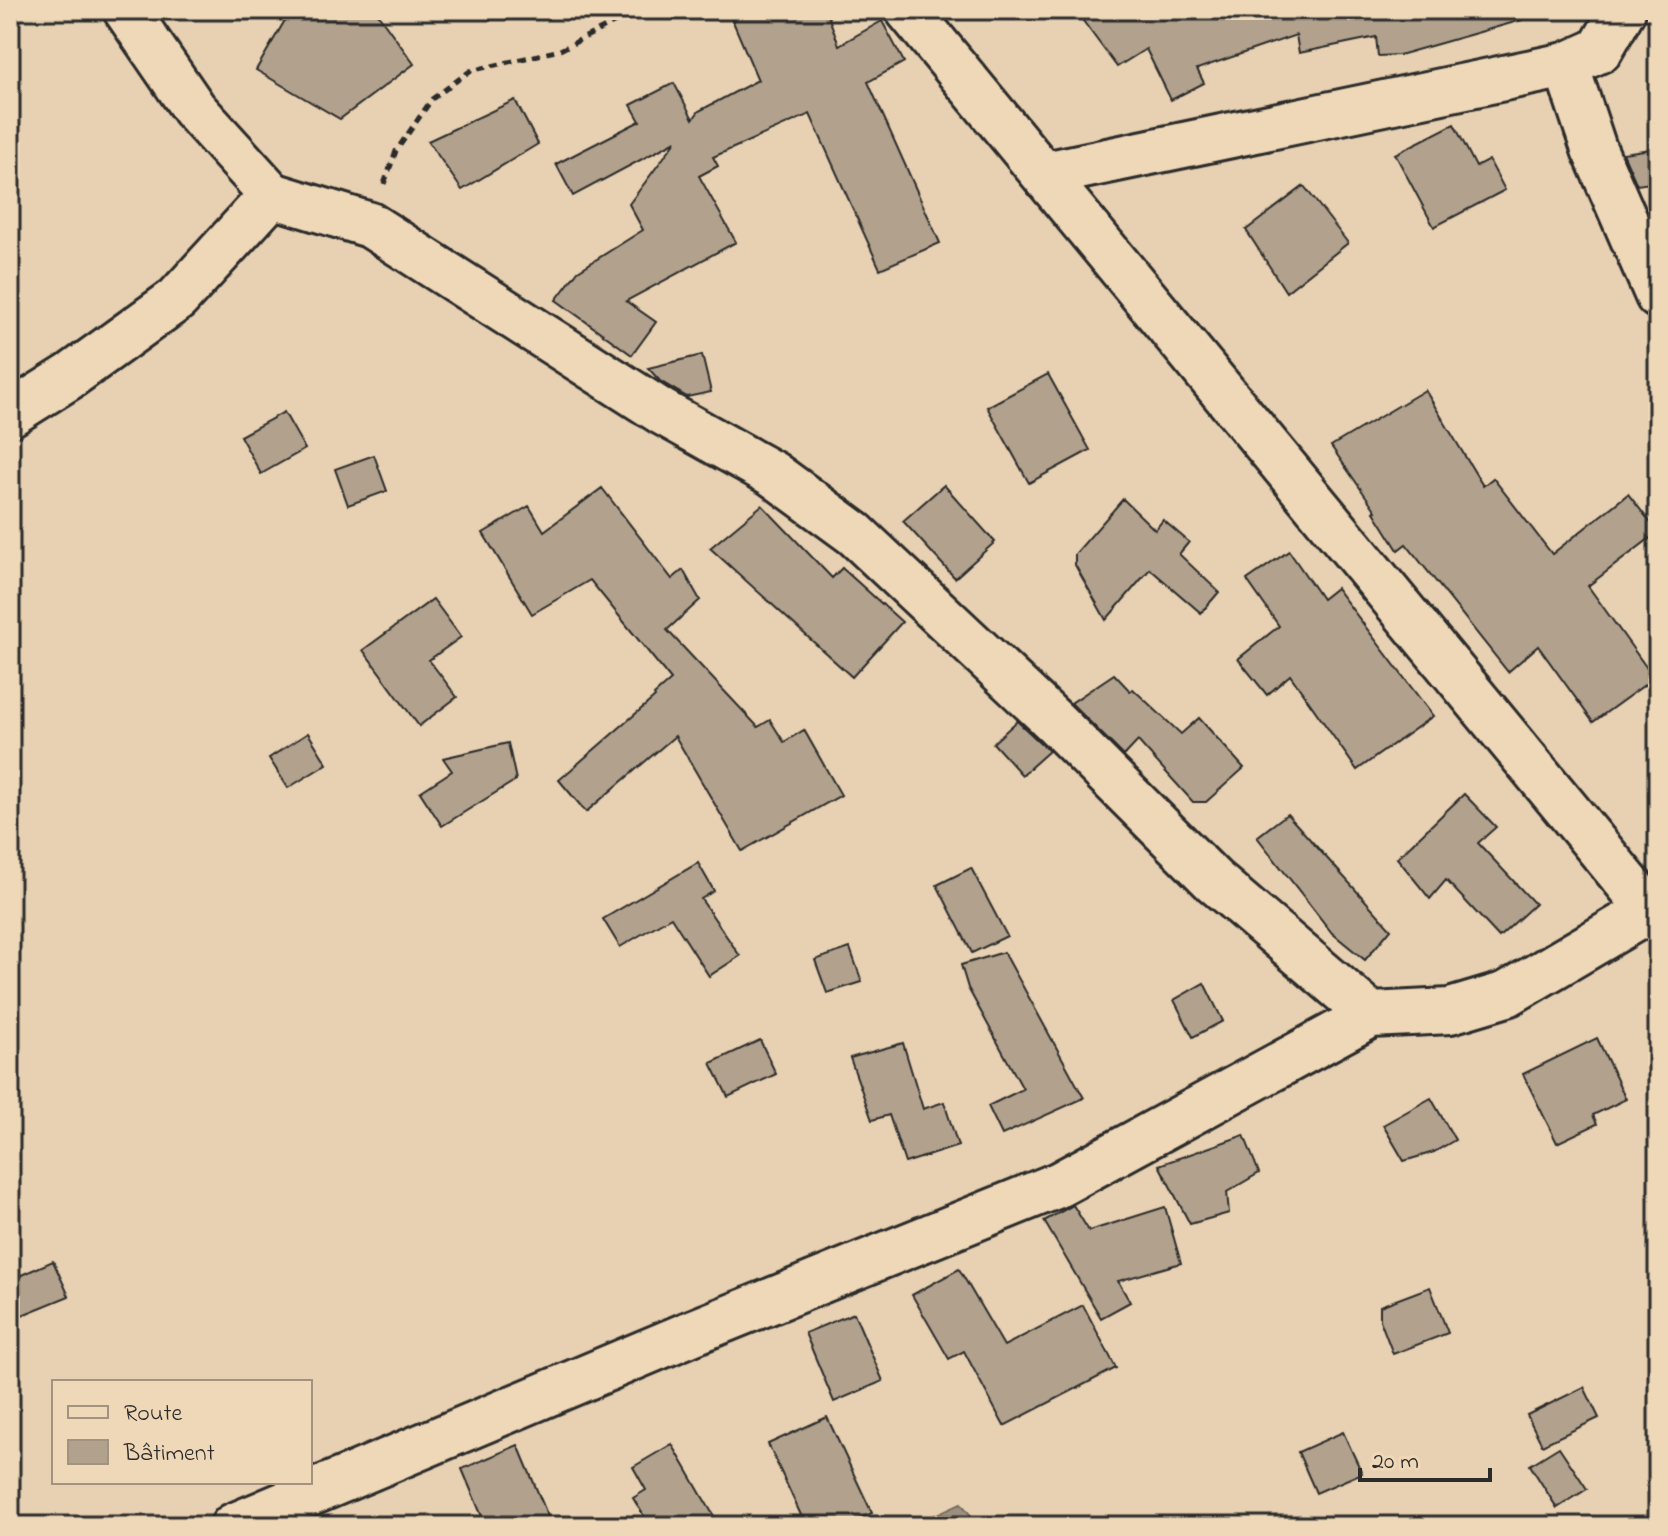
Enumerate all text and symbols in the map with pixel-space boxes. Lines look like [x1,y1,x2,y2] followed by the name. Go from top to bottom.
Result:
[52,1380,312,1484] legend
[124,1397,182,1432] text: Route
[1360,1432,1490,1482] scale bar
[123,1437,215,1472] text: Bâtiment
[1372,1445,1419,1480] text: 20 m

